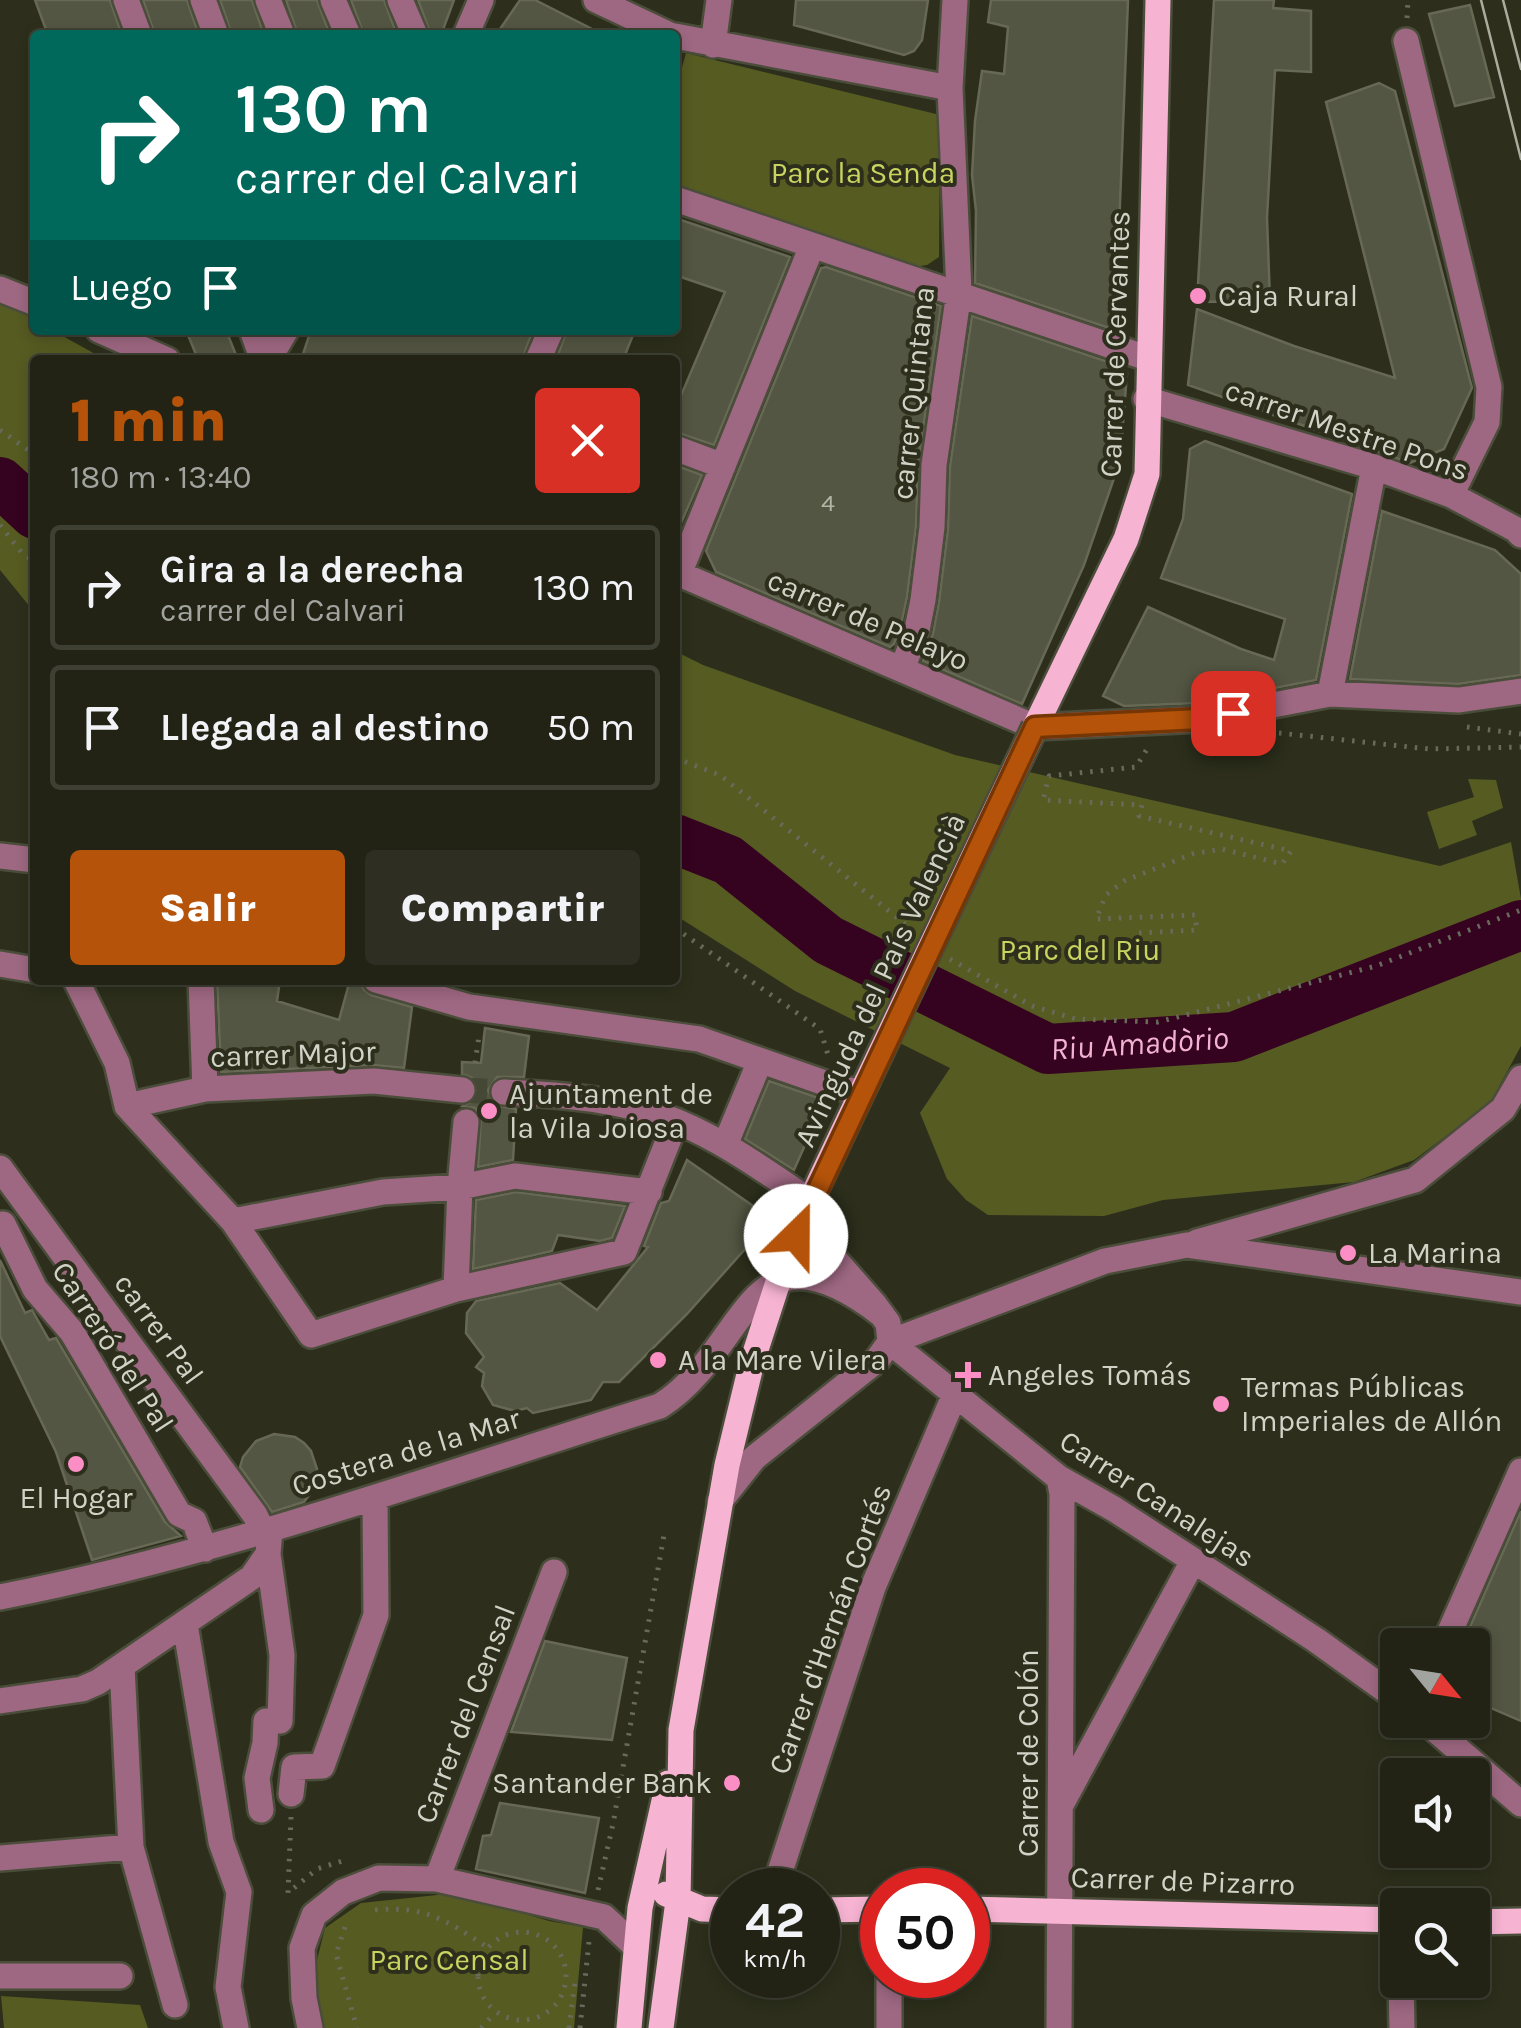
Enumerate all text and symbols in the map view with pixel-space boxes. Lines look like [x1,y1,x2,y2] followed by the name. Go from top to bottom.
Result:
[235,68,432,150] text: 130 m
[70,70,200,200] icon: right
[235,152,581,204] text: carrer del Calvari
[771,155,955,191] park label: Parc la Senda
[1092,210,1138,478] street label: Carrer de Cervantes
[193,260,248,315] icon: arrive
[70,265,173,310] text: Luego
[1218,278,1358,314] place label: Caja Rural
[884,285,942,501] street label: carrer Quintana
[1187,285,1209,307] marker: Caja Rural
[1221,371,1473,489] street label: carrer Mestre Pons
[70,386,227,456] text: 1 min
[535,388,640,493] button: close
[70,459,251,496] text: 180 m · 13:40
[821,488,835,517] house number: 4
[160,547,465,592] text: Gira a la derecha
[75,560,130,615] icon: right
[762,561,974,679] street label: carrer de Pelayo
[533,565,635,610] text: 130 m
[160,592,406,629] text: carrer del Calvari
[1191,671,1276,756] pin
[1206,686,1261,741] icon: arrive
[75,700,130,755] icon: arrive
[160,705,490,750] text: Llegada al destino
[546,705,635,750] text: 50 m
[787,807,973,1153] street label: Avinguda del País Valencià
[70,850,345,965] button: Salir
[365,850,640,965] button: Compartir
[1000,932,1160,968] park label: Parc del Riu
[1049,1019,1230,1067] water label: Riu Amadòrio
[210,1033,377,1075] street label: carrer Major
[509,1076,713,1146] place label: Ajuntament de la Vila Joiosa
[478,1100,500,1122] marker: Ajuntament de la Vila Joiosa
[744,1184,848,1288] position arrow
[1368,1235,1502,1271] place label: La Marina
[1337,1242,1359,1264] marker: La Marina
[44,1255,182,1439] street label: Carreró del Pal
[107,1266,211,1392] street label: carrer Pal
[678,1342,887,1378] place label: A la Mare Vilera
[647,1349,669,1371] marker: A la Mare Vilera
[988,1357,1192,1393] place label: Angeles Tomás
[957,1364,979,1386] marker: Angeles Tomás
[1241,1369,1502,1439] place label: Termas Públicas Imperiales de Allón
[1210,1393,1232,1415] marker: Termas Públicas Imperiales de Allón
[287,1400,525,1504] street label: Costera de la Mar
[1053,1423,1261,1575] street label: Carrer Canalejas
[65,1453,87,1475] marker: El Hogar
[761,1479,899,1779] street label: Carrer d'Hernán Cortés
[19,1480,133,1516] place label: El Hogar
[407,1600,523,1828] street label: Carrer del Censal
[1380,1628,1490,1738] north arrow
[1380,1628,1490,1998] map controls
[1010,1649,1046,1857] street label: Carrer de Colón
[1380,1758,1490,1868] button: sound
[492,1765,712,1801] place label: Santander Bank
[721,1772,743,1794] marker: Santander Bank
[1070,1859,1296,1903] street label: Carrer de Pizarro
[860,1868,990,1998] speed limit sign: 50
[1380,1888,1490,1998] button: search
[745,1891,805,1950] text: 42
[369,1942,529,1978] park label: Parc Censal
[743,1944,807,1973] text: km/h

